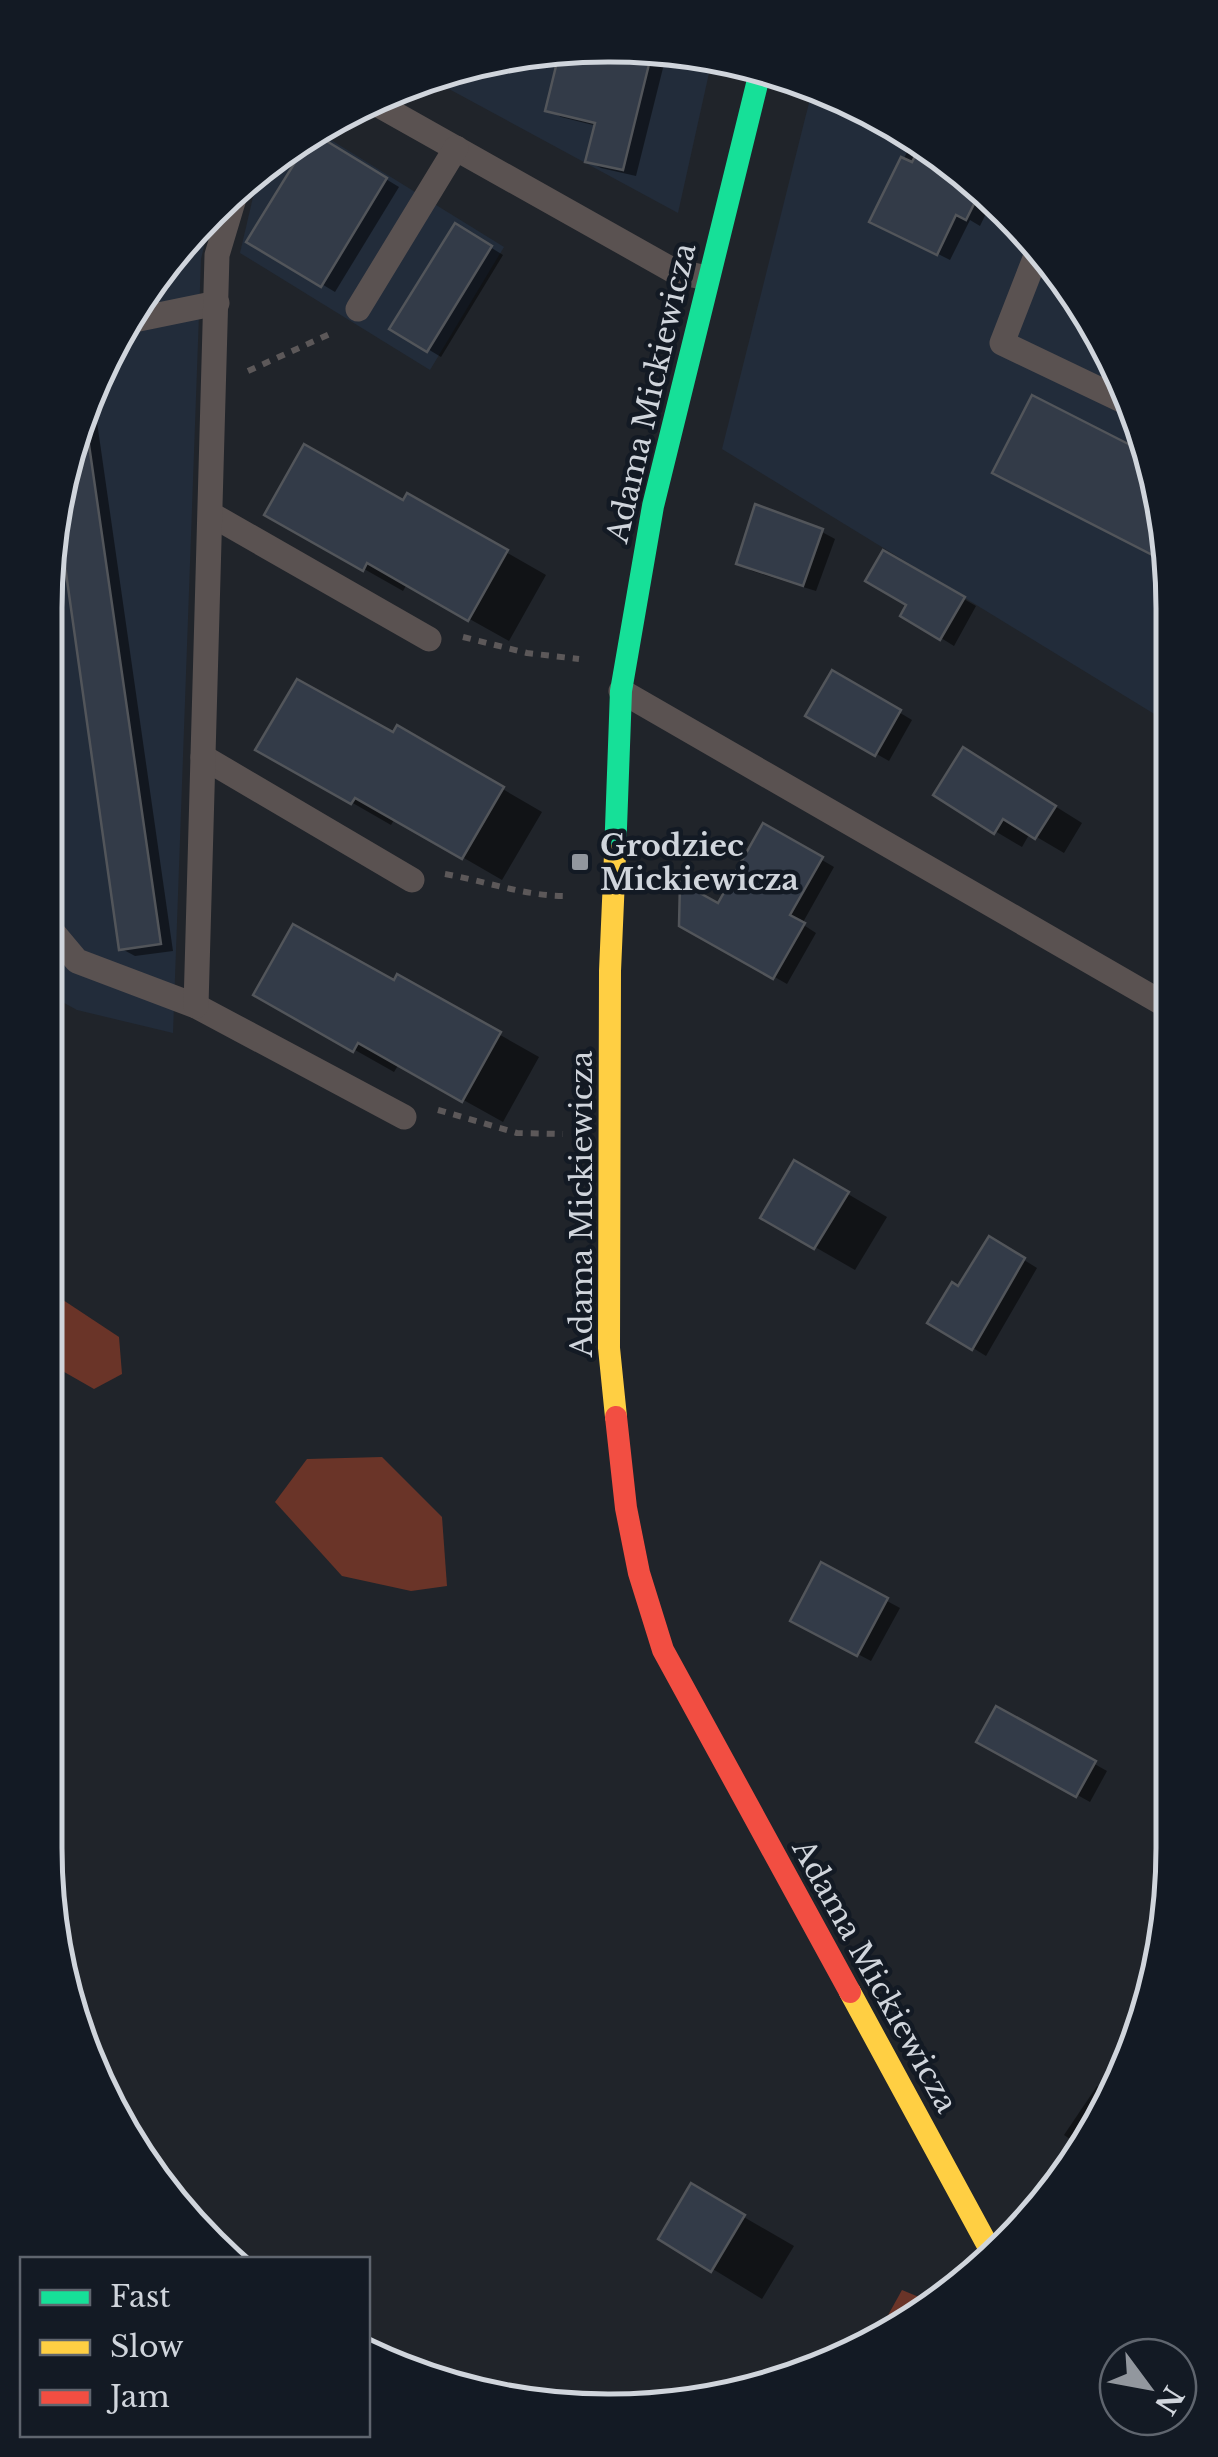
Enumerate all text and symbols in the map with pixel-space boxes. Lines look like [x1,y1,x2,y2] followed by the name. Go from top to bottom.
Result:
[598,239,704,547] street label: Adama Mickiewicza
[600,827,799,898] place label: Grodziec Mickiewicza
[569,851,591,873] marker: Grodziec Mickiewicza
[563,1050,600,1358] street label: Adama Mickiewicza
[784,1832,966,2119] street label: Adama Mickiewicza
[20,2257,370,2437] legend
[110,2278,171,2315] text: Fast
[110,2328,184,2365] text: Slow
[1098,2337,1198,2437] north arrow
[106,2378,170,2415] text: Jam
[1147,2380,1191,2420] text: N

